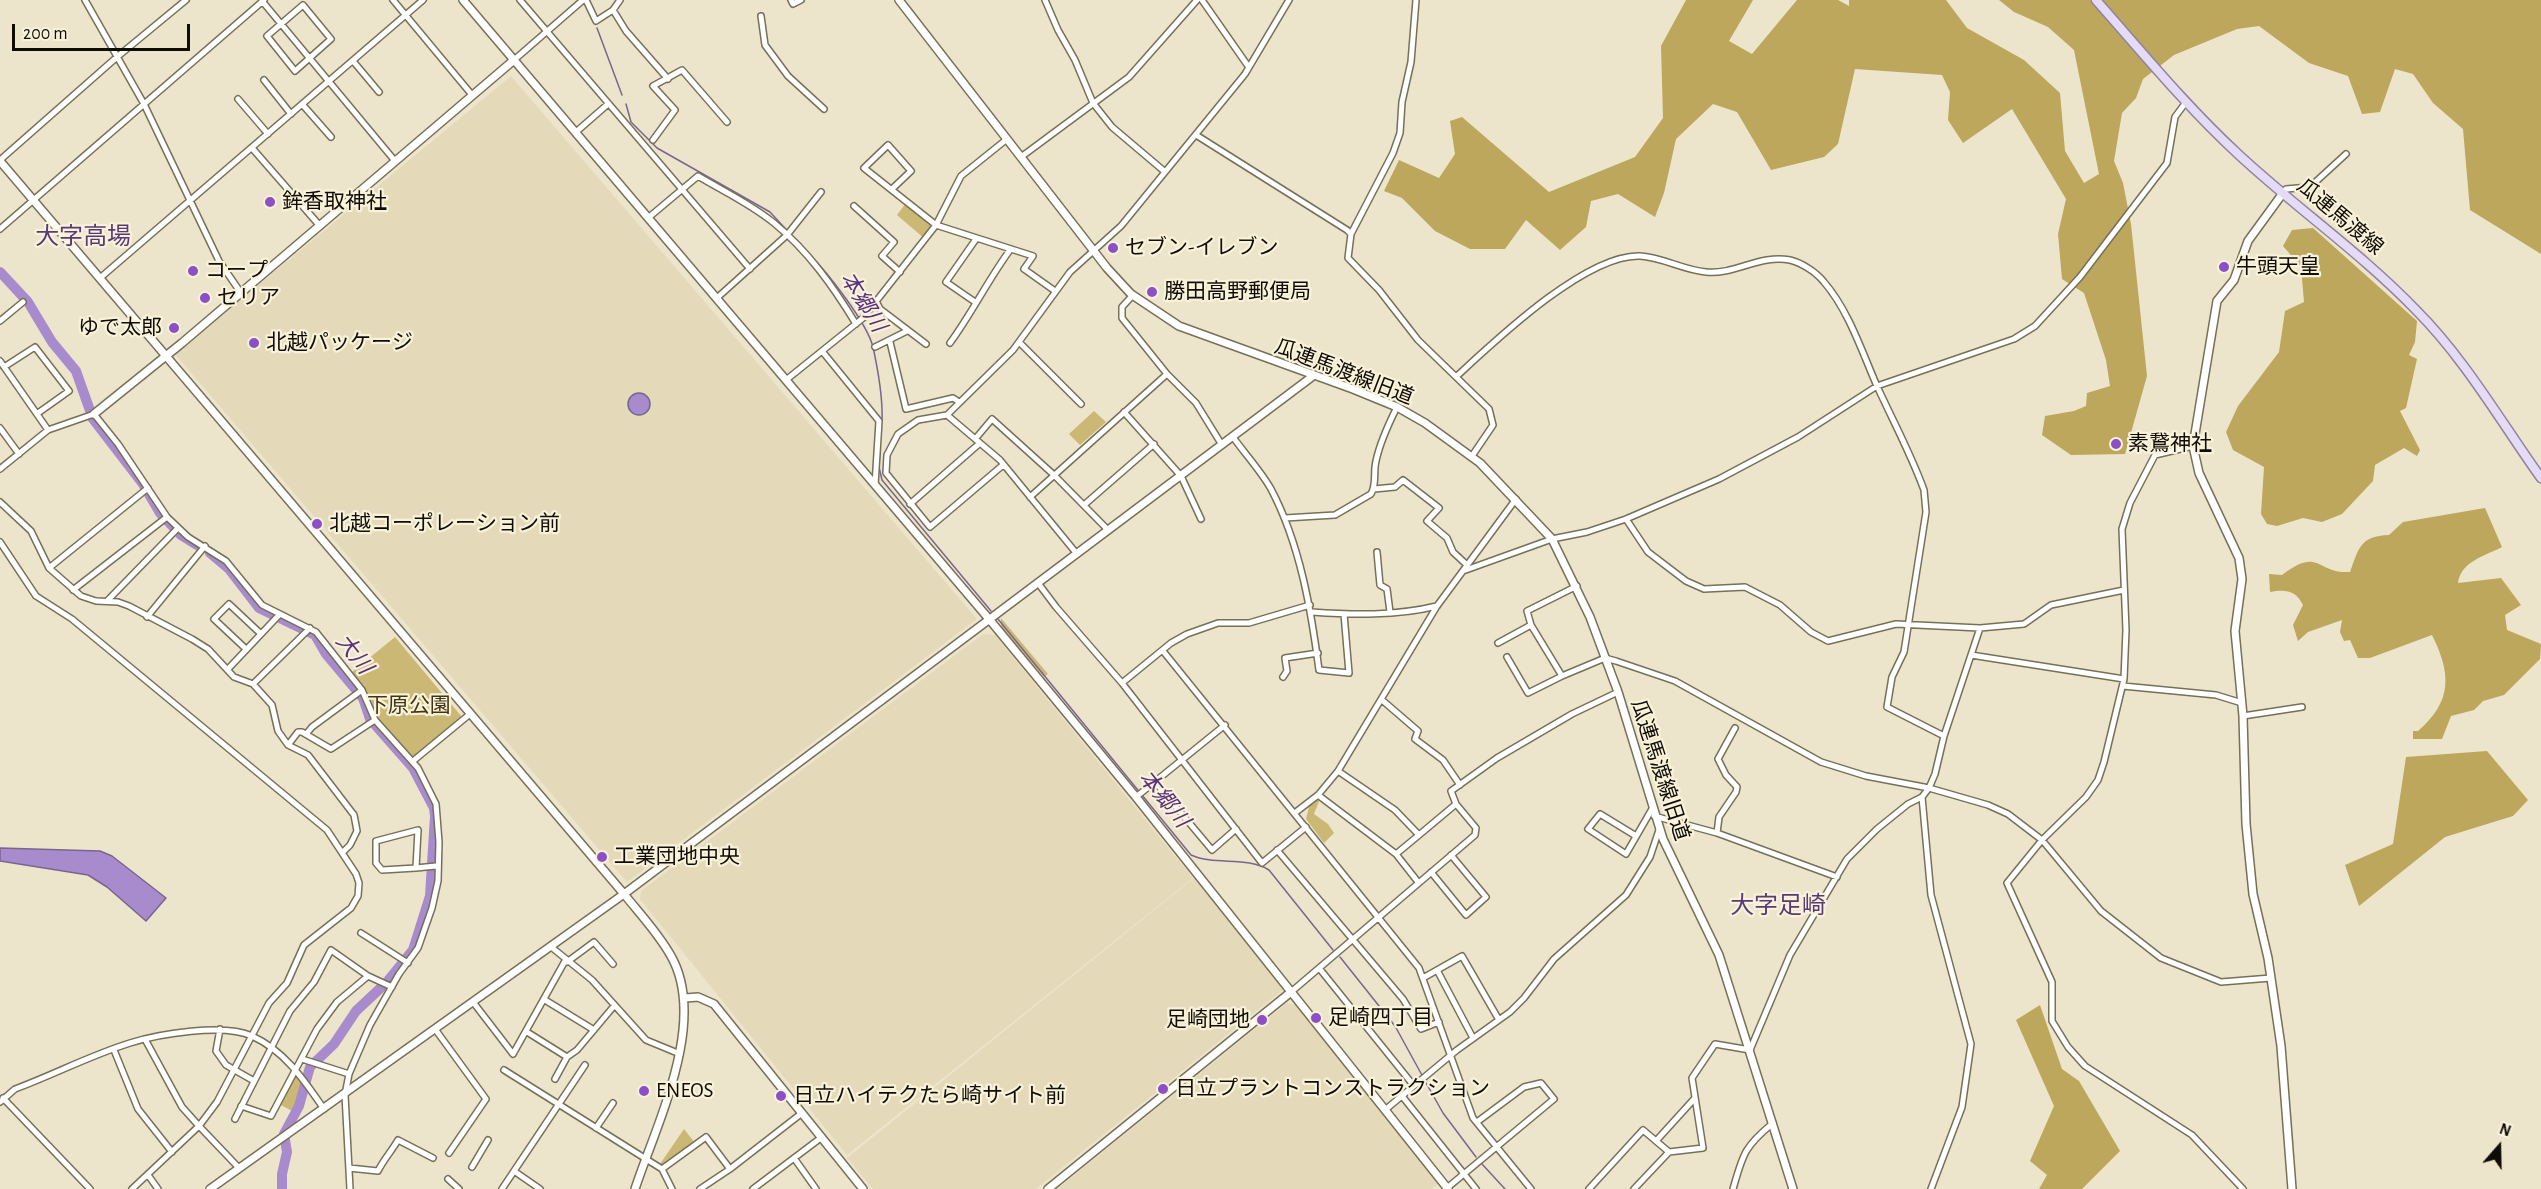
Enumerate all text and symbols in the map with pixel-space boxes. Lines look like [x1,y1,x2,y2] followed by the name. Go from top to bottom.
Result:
[15,12,194,50] scale bar
[23,25,68,43] text: 200 m
[2292,174,2388,260] street label: 瓜連馬渡線
[282,189,387,215] place label: 鉾香取神社
[263,195,277,209] marker: 鉾香取神社
[35,223,131,251] district label: 大字高場
[1125,235,1278,261] place label: セブン-イレブン
[1106,241,1120,255] marker: セブン-イレブン
[2236,254,2320,280] place label: 牛頭天皇
[205,258,268,284] place label: コープ
[2217,260,2231,274] marker: 牛頭天皇
[186,264,200,278] marker: コープ
[834,267,892,337] water label: 本郷川
[1164,279,1311,305] place label: 勝田高野郵便局
[217,285,280,311] place label: セリア
[1145,285,1159,299] marker: 勝田高野郵便局
[198,291,212,305] marker: セリア
[78,315,162,341] place label: ゆで太郎
[167,321,181,335] marker: ゆで太郎
[266,330,413,356] place label: 北越パッケージ
[1271,334,1417,410] street label: 瓜連馬渡線旧道
[247,336,261,350] marker: 北越パッケージ
[2128,431,2212,457] place label: 素鵞神社
[2109,437,2123,451] marker: 素鵞神社
[329,511,560,537] place label: 北越コーポレーション前
[310,517,324,531] marker: 北越コーポレーション前
[330,629,378,679] water label: 大川
[367,693,451,719] park label: 下原公園
[1625,696,1695,844] street label: 瓜連馬渡線旧道
[1133,765,1195,833] water label: 本郷川
[614,844,740,870] place label: 工業団地中央
[595,850,609,864] marker: 工業団地中央
[1730,892,1826,920] district label: 大字足崎
[1328,1005,1433,1031] place label: 足崎四丁目
[1166,1007,1250,1033] place label: 足崎団地
[1309,1011,1323,1025] marker: 足崎四丁目
[1255,1013,1269,1027] marker: 足崎団地
[1175,1076,1490,1102] place label: 日立プラントコンストラクション
[656,1078,713,1104] place label: ENEOS
[1156,1082,1170,1096] marker: 日立プラントコンストラクション
[793,1083,1066,1109] place label: 日立ハイテクたら崎サイト前
[637,1084,651,1098] marker: ENEOS
[774,1089,788,1103] marker: 日立ハイテクたら崎サイト前
[2469,1117,2529,1177] north arrow
[2497,1121,2513,1140] text: N

